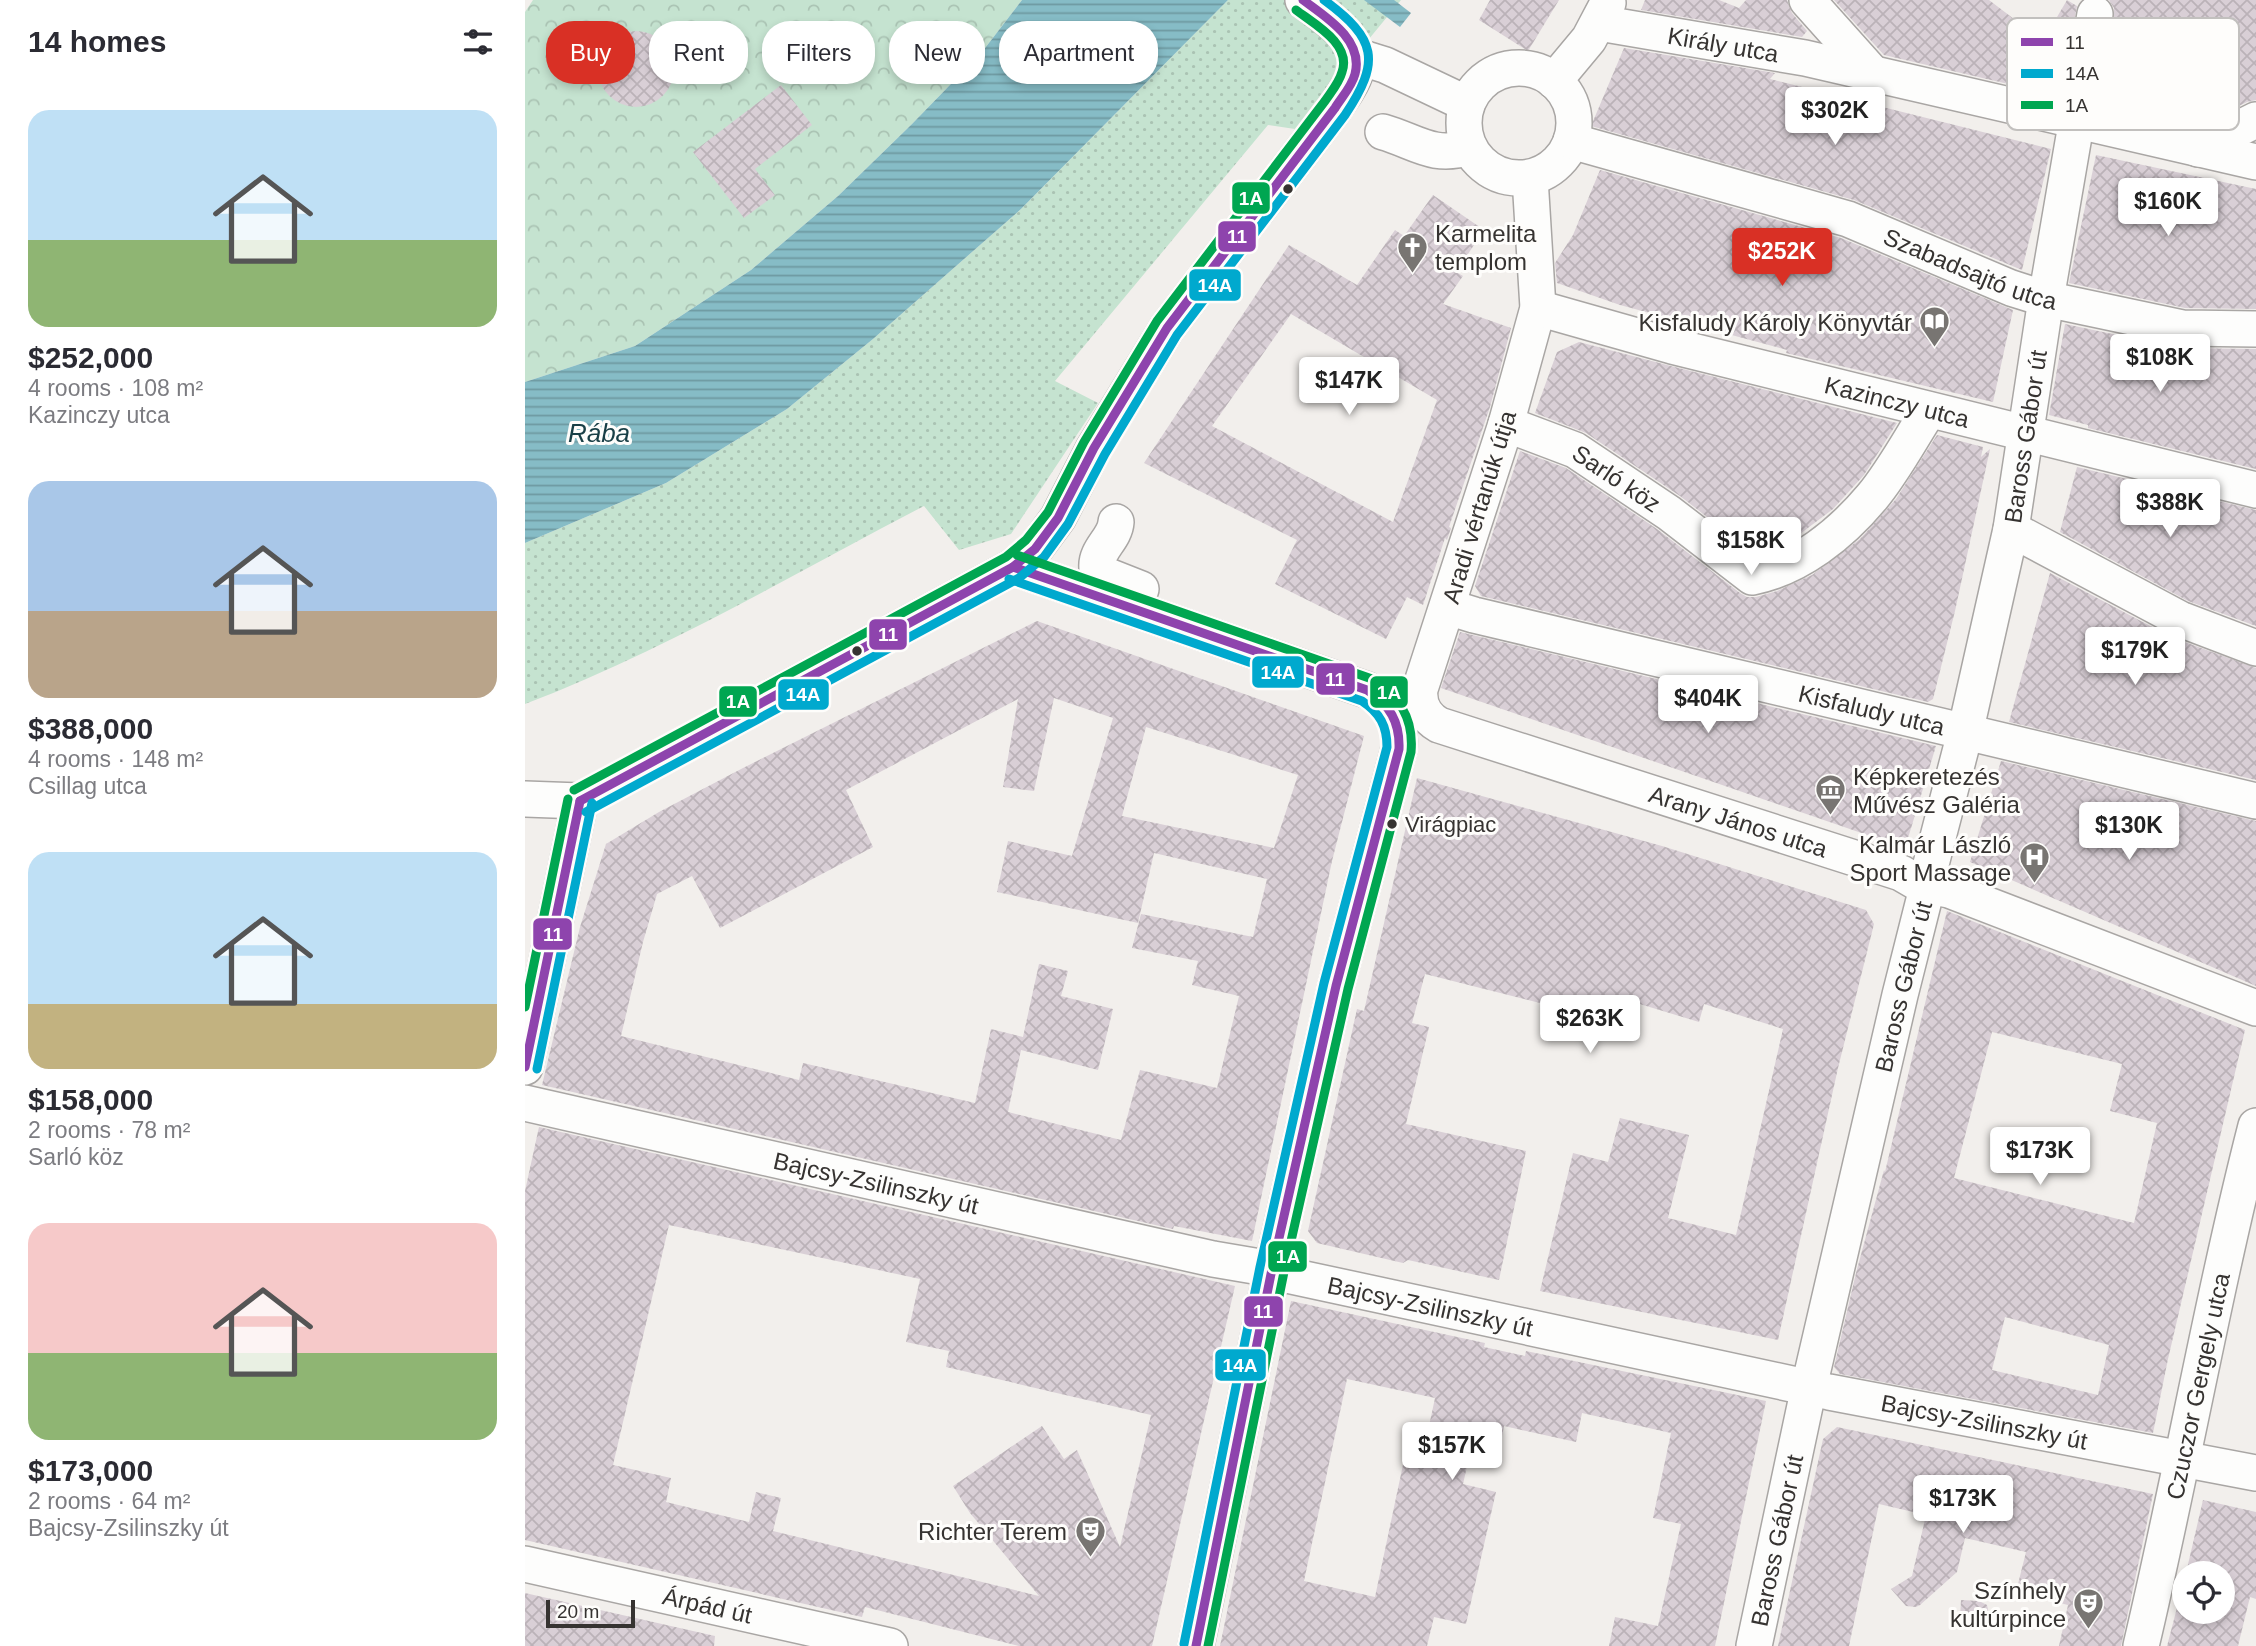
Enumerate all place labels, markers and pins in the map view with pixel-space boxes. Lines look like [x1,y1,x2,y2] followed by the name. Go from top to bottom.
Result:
[1786,88,1884,147] pin: $302K
[2119,178,2217,238] pin: $160K
[1281,182,1295,196] unlabelled marker
[1435,220,1537,275] place label: Karmelita templom
[1733,229,1831,288] pin: $252K
[1395,230,1429,274] church icon: Karmelita templom
[1918,305,1952,349] library icon: Kisfaludy Károly Könyvtár
[1639,309,1912,336] place label: Kisfaludy Károly Könyvtár
[2111,334,2209,394] pin: $108K
[1300,358,1398,417] pin: $147K
[2121,480,2219,539] pin: $388K
[1702,518,1800,577] pin: $158K
[2086,628,2184,687] pin: $179K
[850,644,864,658] unlabelled marker
[1659,676,1757,735] pin: $404K
[1853,763,2020,818] place label: Képkeretezés Művész Galéria
[1813,773,1847,817] museum icon: Képkeretezés Művész Galéria
[2080,802,2178,862] pin: $130K
[1405,812,1496,837] place label: Virágpiac
[1385,817,1399,831] marker: Virágpiac
[1850,831,2011,886] place label: Kalmár László Sport Massage
[2017,841,2051,885] hospital icon: Kalmár László Sport Massage
[1541,996,1639,1055] pin: $263K
[1991,1128,2089,1187] pin: $173K
[1403,1422,1501,1482] pin: $157K
[1914,1476,2012,1535] pin: $173K
[1073,1514,1107,1558] theatre icon: Richter Terem
[918,1518,1067,1545] place label: Richter Terem
[1950,1577,2066,1632] place label: Színhely kultúrpince
[2072,1587,2106,1631] theatre icon: Színhely kultúrpince

